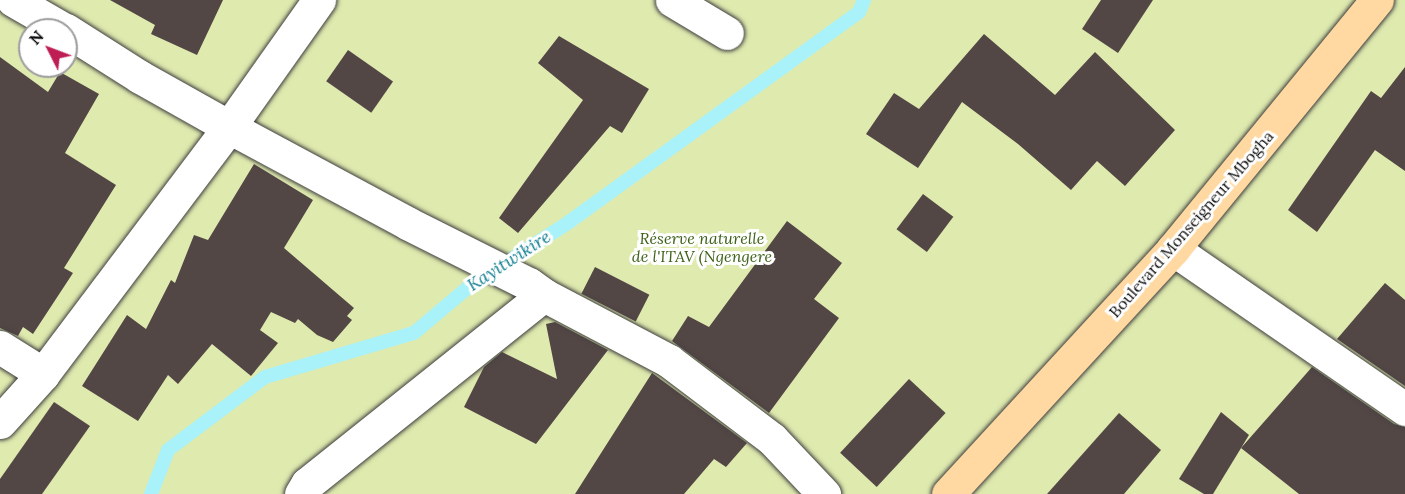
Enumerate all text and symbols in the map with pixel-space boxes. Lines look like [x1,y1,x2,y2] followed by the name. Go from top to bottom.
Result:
[18,18,78,78] north arrow
[25,26,48,49] text: N
[1105,127,1277,321] street label: Boulevard Monseigneur Mbogha
[463,226,555,296] water label: Kayitwikire
[632,228,772,266] park label: Réserve naturelle de l'ITAV (Ngengere

